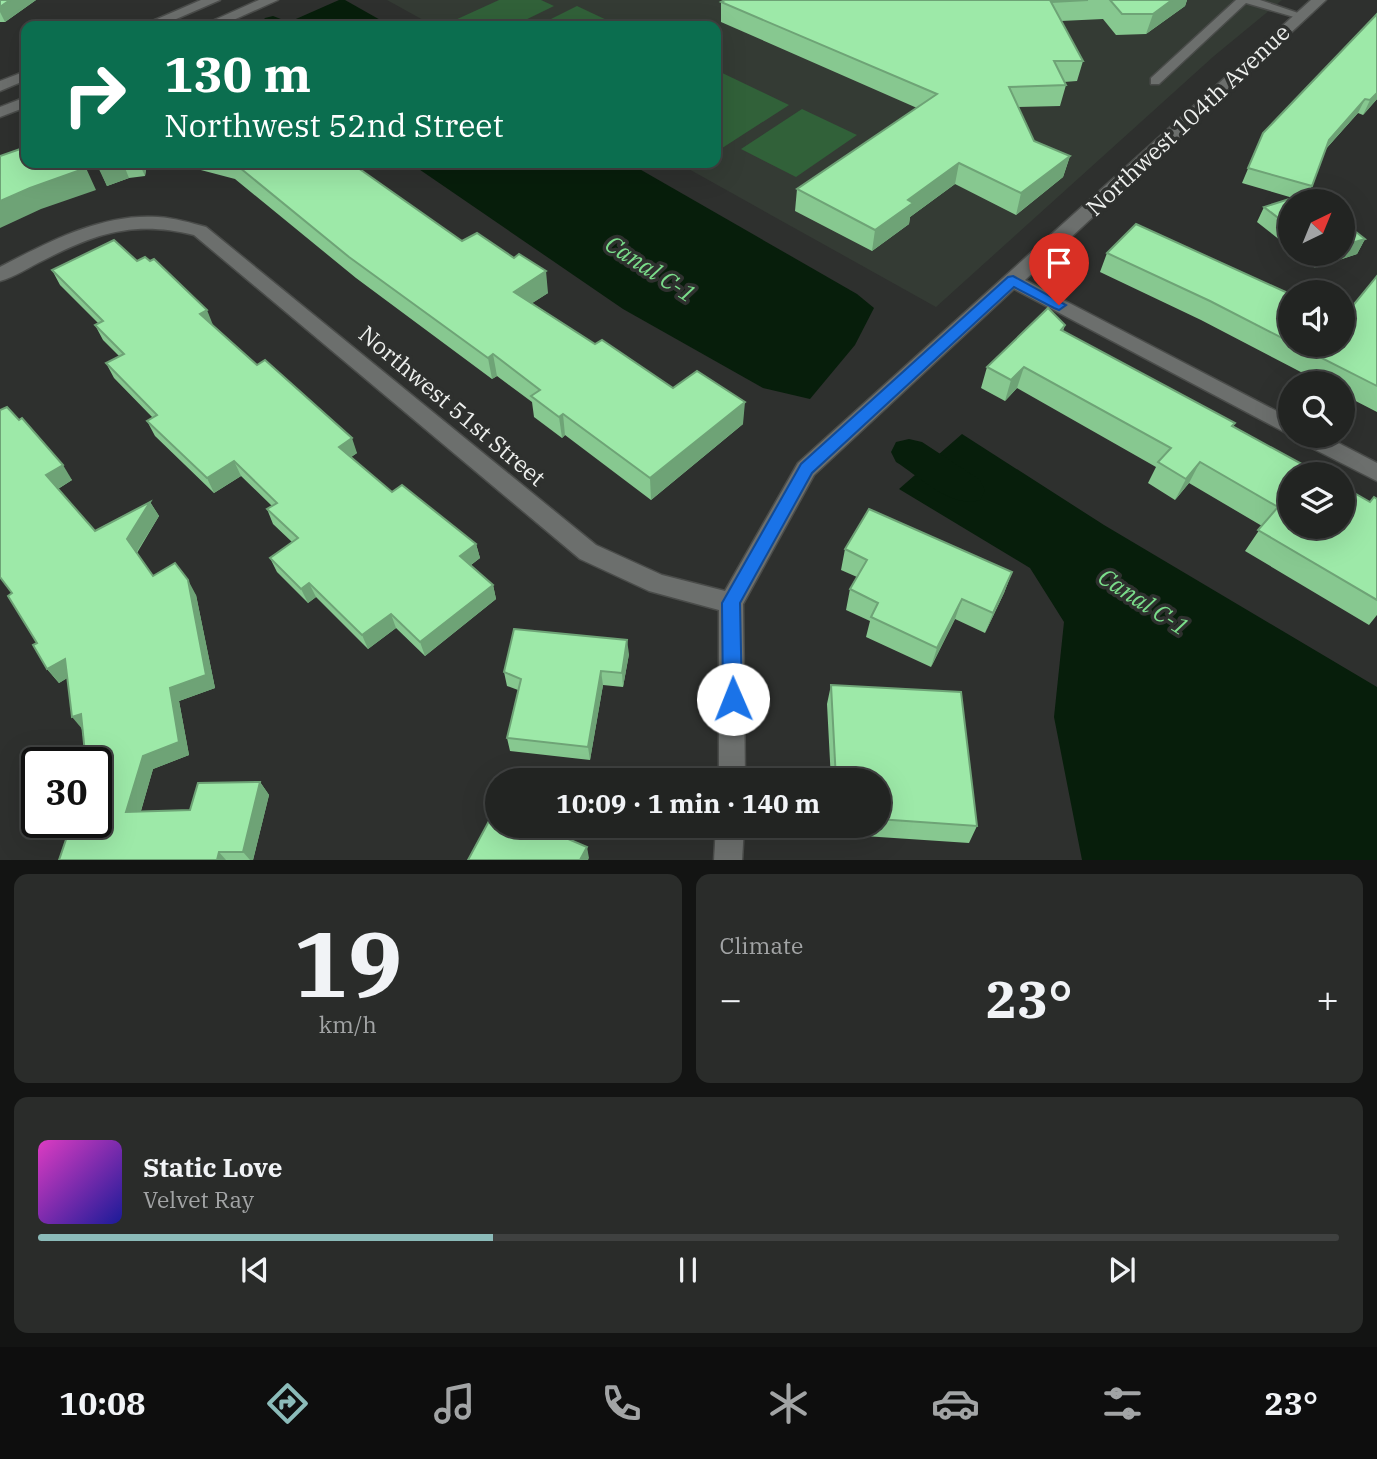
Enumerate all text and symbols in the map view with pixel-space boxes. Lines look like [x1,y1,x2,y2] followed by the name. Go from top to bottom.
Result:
[1079,17,1296,222] street label: Northwest 104th Avenue
[164,42,311,105] text: 130 m
[49,49,140,140] icon: right
[164,104,504,146] text: Northwest 52nd Street
[1278,189,1354,266] north arrow
[1278,189,1355,539] map controls
[599,227,702,309] water label: Canal C-1
[1029,233,1089,305] pin
[1040,244,1078,282] icon: arrive
[1278,280,1355,357] button: sound
[353,318,552,492] street label: Northwest 51st Street
[1278,371,1355,448] button: search
[1278,462,1355,539] button: layers
[1092,560,1195,642] water label: Canal C-1
[696,662,770,736] position arrow
[21,747,112,838] speed limit sign: 30
[556,786,820,820] text: 10:09 · 1 min · 140 m
[293,904,402,1022] text: 19
[720,930,803,960] text: Climate
[986,965,1073,1032] text: 23°
[720,974,742,1023] text: −
[1316,974,1339,1023] text: +
[319,1009,377,1039] text: km/h
[143,1150,282,1184] text: Static Love
[143,1184,254,1214] text: Velvet Ray
[236,1251,274,1289] icon: previous
[669,1251,707,1289] icon: pause
[1103,1251,1141,1289] icon: next
[263,1379,312,1428] icon: directions
[430,1379,479,1428] icon: music
[597,1379,646,1428] icon: phone
[764,1379,813,1428] icon: climate
[931,1379,980,1428] icon: car
[1098,1379,1147,1428] icon: filters
[59,1382,145,1424] text: 10:08
[1265,1382,1318,1424] text: 23°

